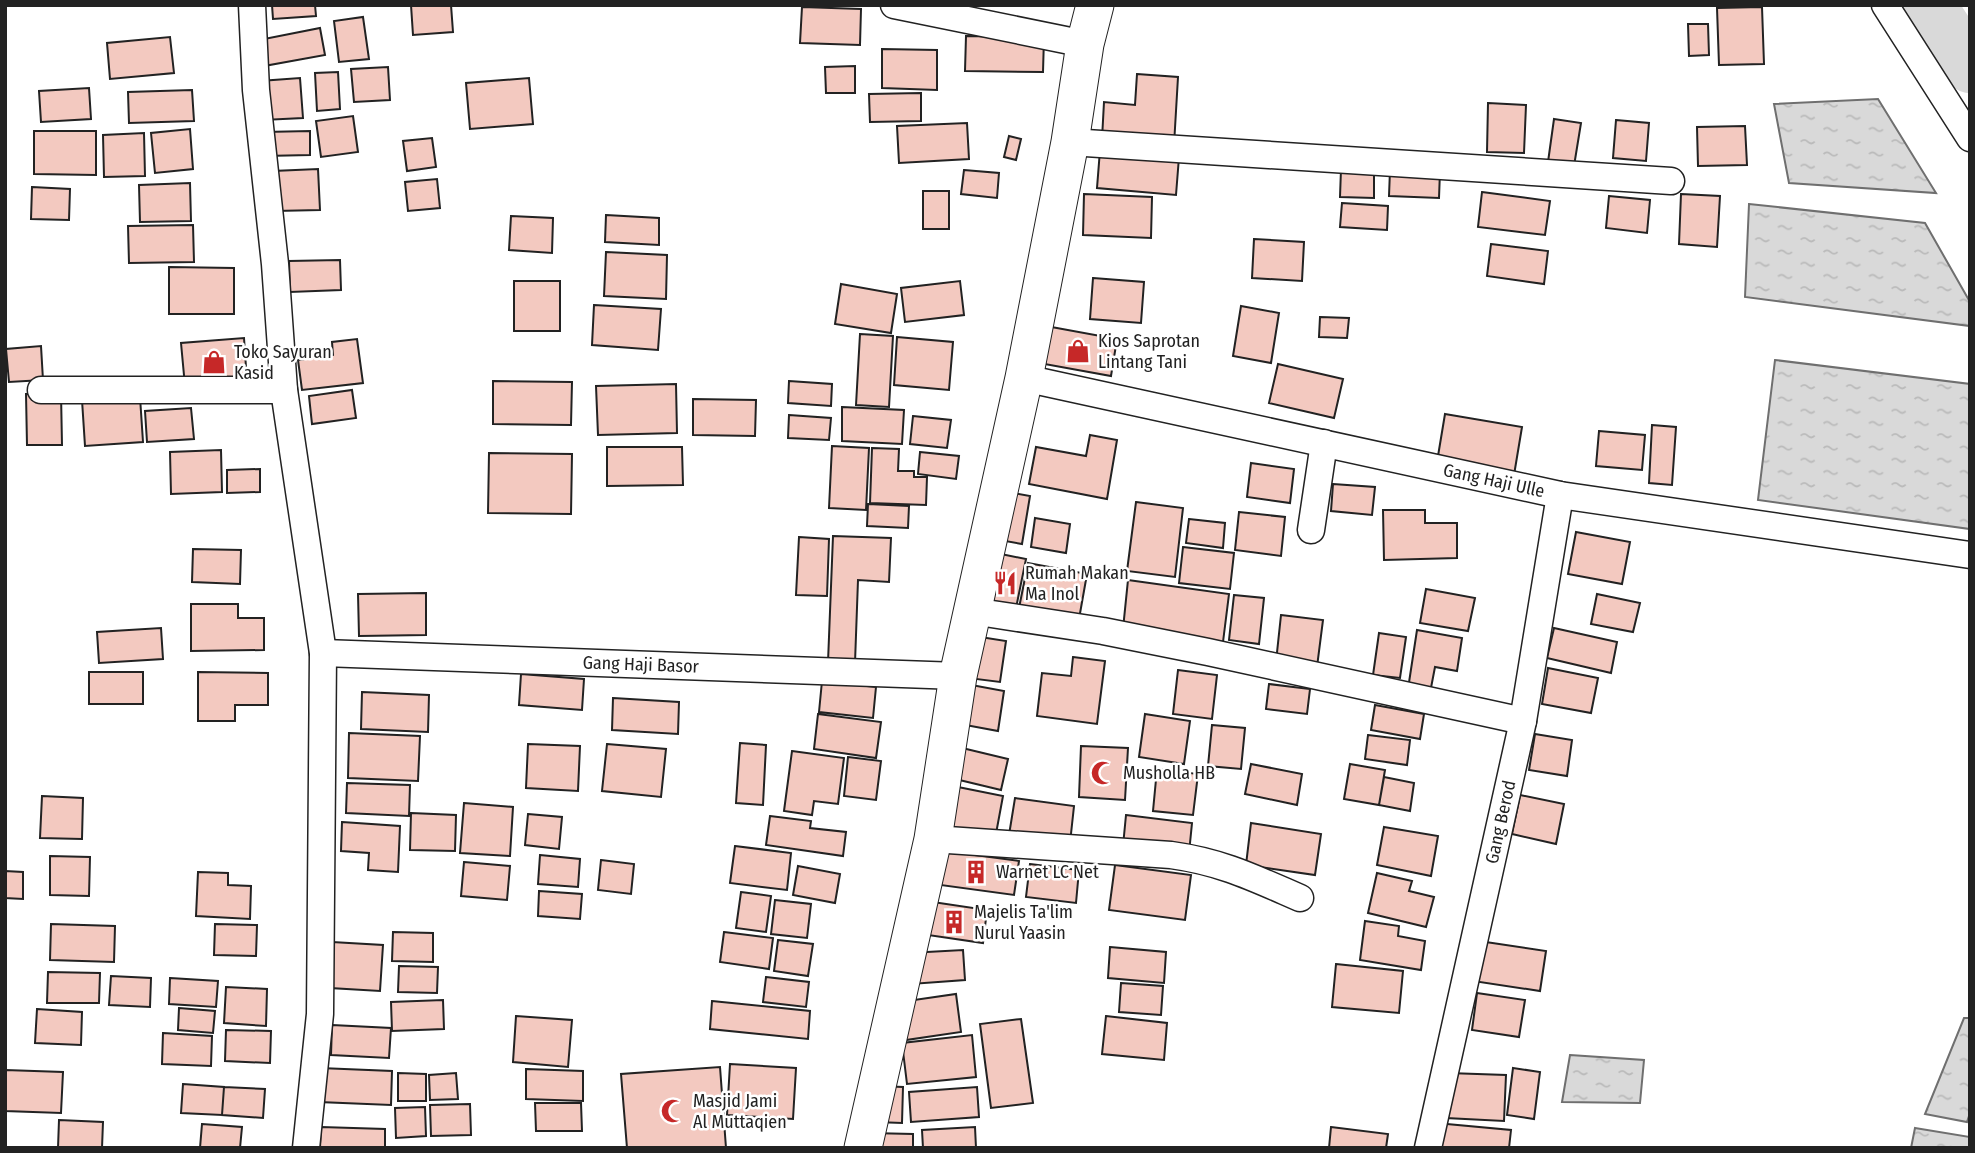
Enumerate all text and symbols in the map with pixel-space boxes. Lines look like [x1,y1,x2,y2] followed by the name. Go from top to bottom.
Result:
[1098,330,1200,373] place label: Kios Saprotan Lintang Tani
[1064,337,1092,365] shop icon: Kios Saprotan Lintang Tani
[234,341,332,384] place label: Toko Sayuran Kasid
[200,348,228,376] shop icon: Toko Sayuran Kasid
[1441,459,1547,502] street label: Gang Haji Ulle
[1025,562,1129,605] place label: Rumah Makan Ma Inol
[991,569,1019,597] restaurant icon: Rumah Makan Ma Inol
[582,651,700,678] street label: Gang Haji Basor
[1089,759,1117,787] mosque icon: Musholla HB
[1123,762,1215,784] place label: Musholla HB
[1481,778,1521,866] street label: Gang Berod
[962,858,990,886] building icon: Warnet LC Net
[996,861,1099,883] place label: Warnet LC Net
[974,901,1073,944] place label: Majelis Ta'lim Nurul Yaasin
[940,908,968,936] building icon: Majelis Ta'lim Nurul Yaasin
[693,1090,787,1133] place label: Masjid Jami Al Muttaqien
[659,1097,687,1125] mosque icon: Masjid Jami Al Muttaqien

